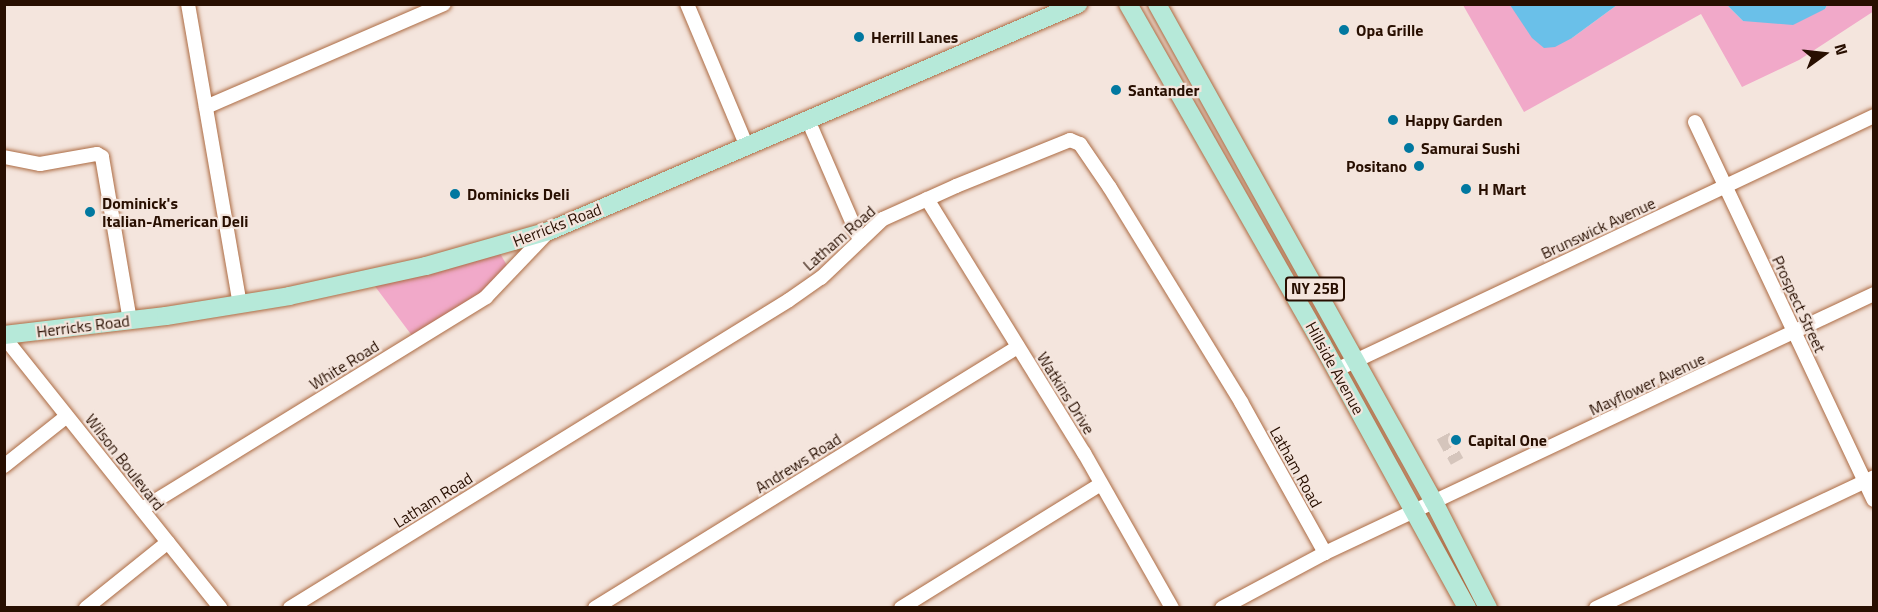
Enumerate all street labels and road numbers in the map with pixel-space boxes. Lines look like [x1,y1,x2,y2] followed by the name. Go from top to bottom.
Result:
[1538,193,1658,263] street label: Brunswick Avenue
[510,199,604,251] street label: Herricks Road
[799,201,879,275] street label: Latham Road
[1768,253,1830,355] street label: Prospect Street
[1285,277,1345,301] road number: NY 25B
[35,311,131,341] street label: Herricks Road
[1302,318,1368,418] street label: Hillside Avenue
[306,336,382,394] street label: White Road
[1033,348,1099,438] street label: Watkins Drive
[1586,349,1708,419] street label: Mayflower Avenue
[81,410,169,514] street label: Wilson Boulevard
[1266,423,1326,511] street label: Latham Road
[751,429,845,497] street label: Andrews Road
[390,468,476,532] street label: Latham Road

